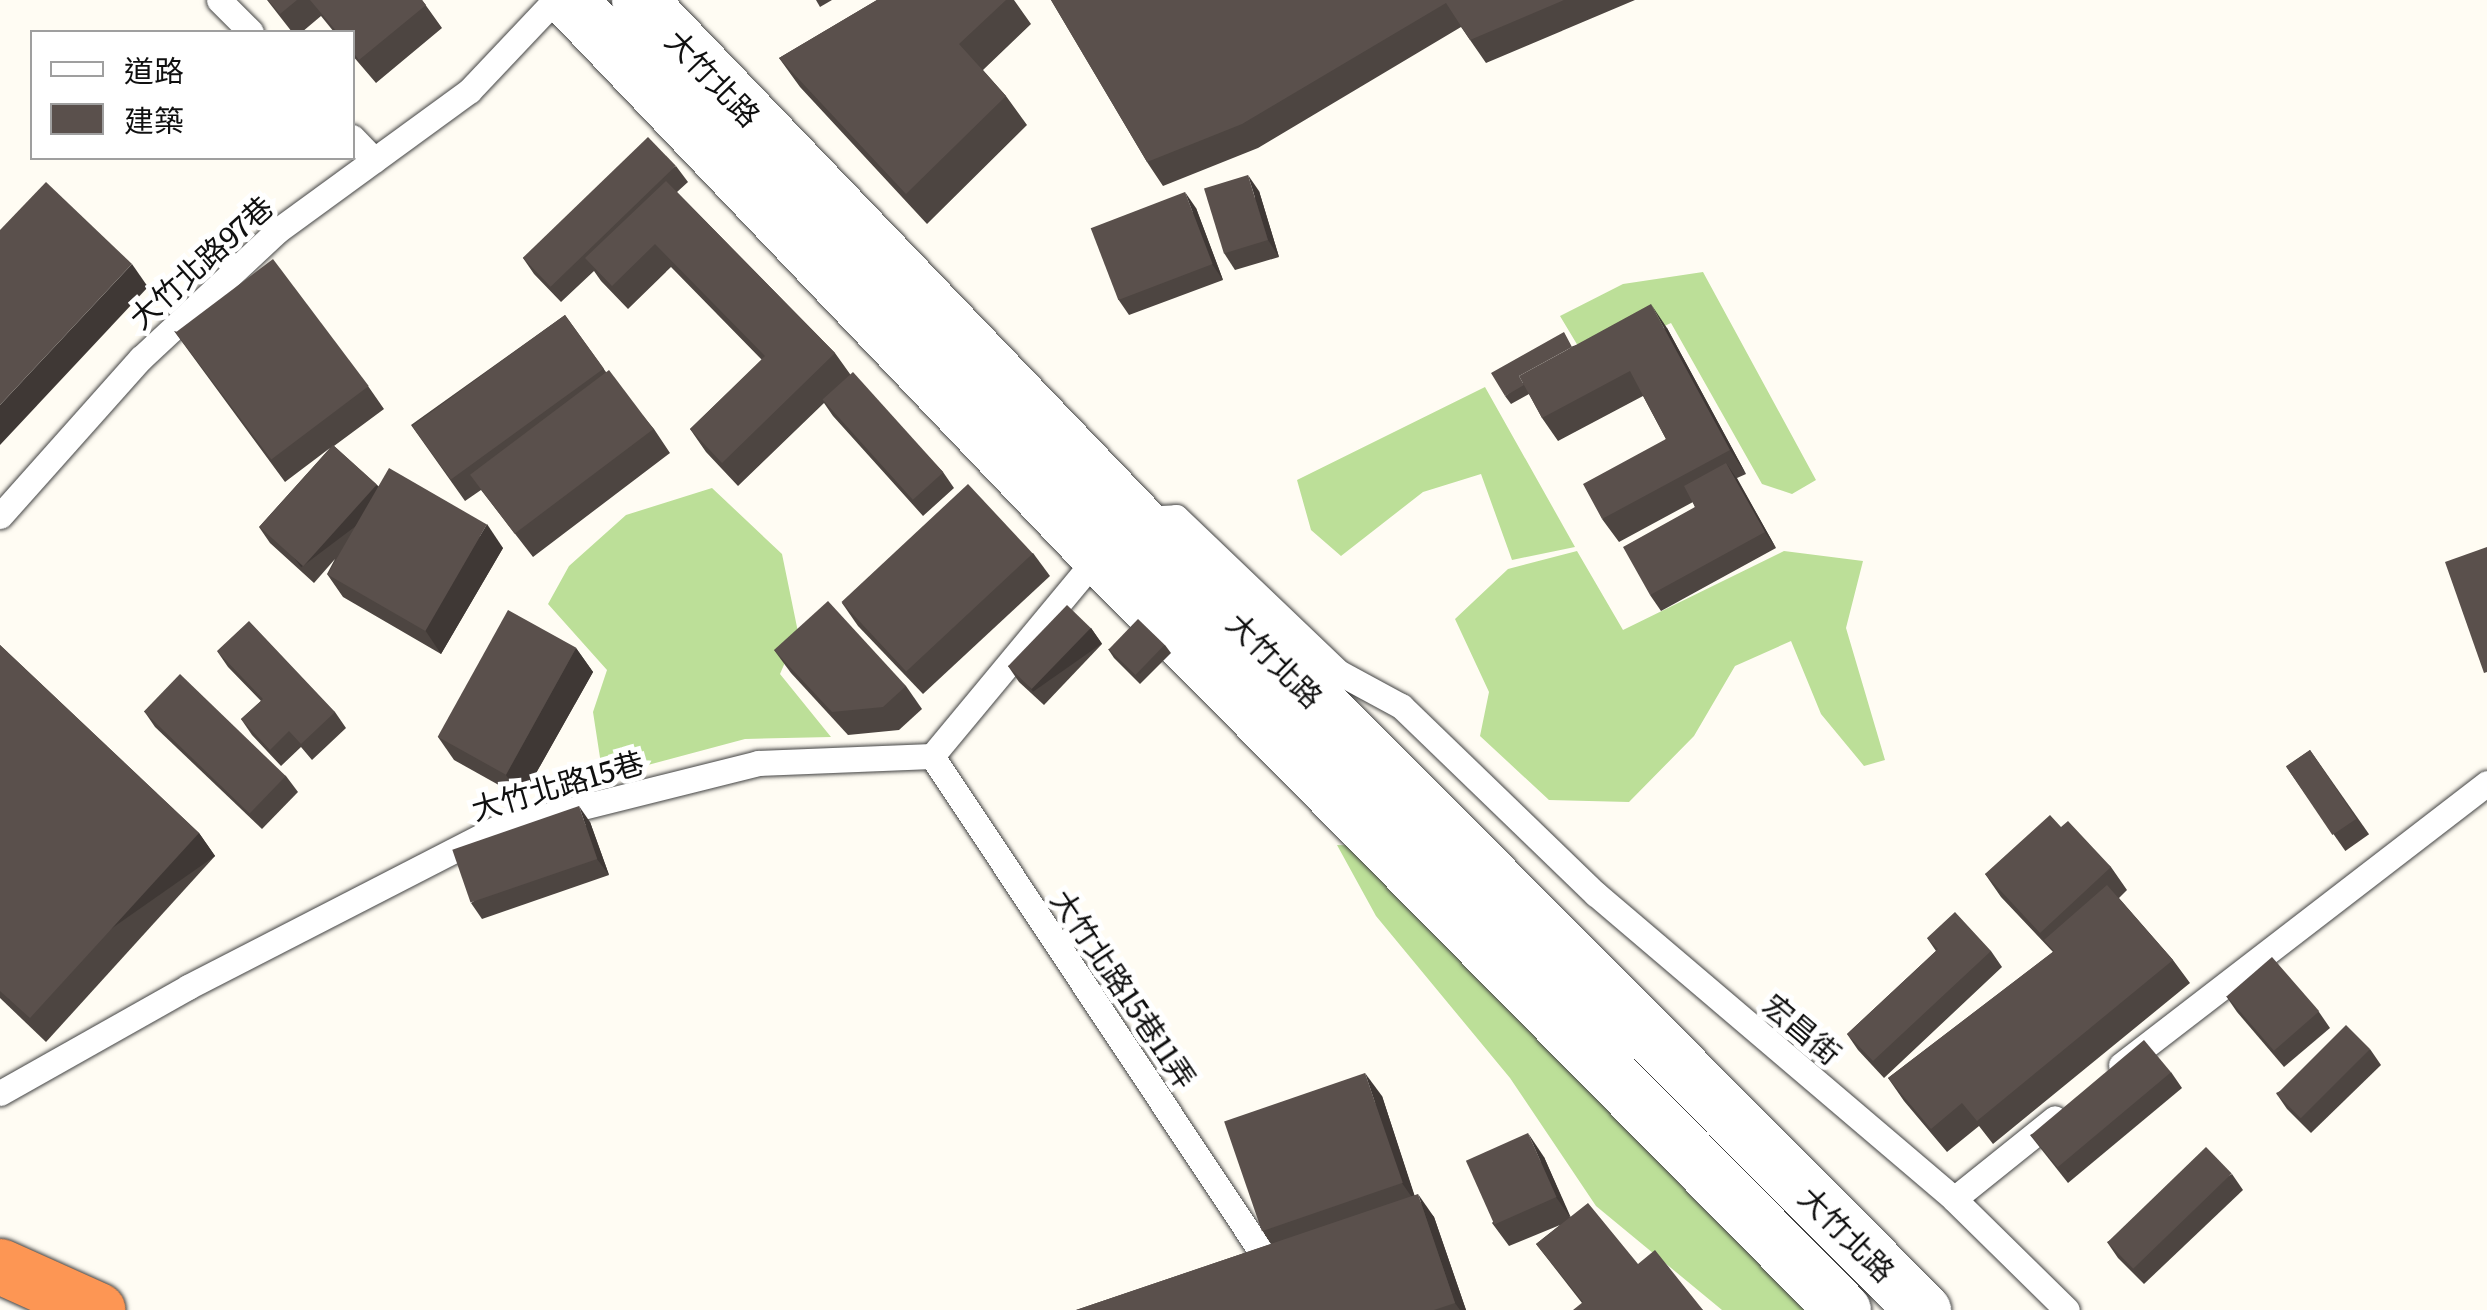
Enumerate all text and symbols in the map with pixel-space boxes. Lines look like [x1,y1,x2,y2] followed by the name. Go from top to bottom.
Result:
[659,21,769,133] street label: 大竹北路
[30,30,355,160] legend
[124,47,184,91] text: 道路
[124,97,184,141] text: 建築
[121,187,279,335] street label: 大竹北路97巷
[1221,604,1331,714] street label: 大竹北路
[467,742,647,826] street label: 大竹北路15巷
[1045,882,1205,1094] street label: 大竹北路15巷11弄
[1757,985,1849,1071] street label: 宏昌街
[1793,1178,1903,1288] street label: 大竹北路

